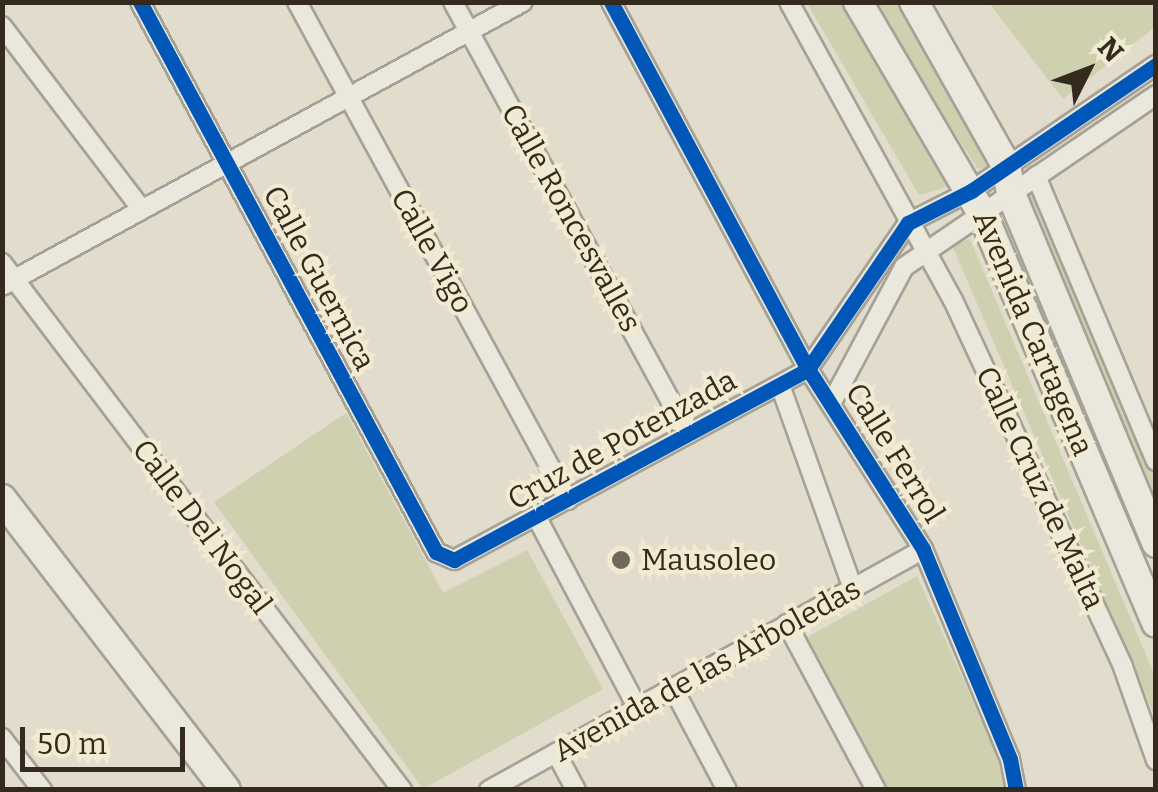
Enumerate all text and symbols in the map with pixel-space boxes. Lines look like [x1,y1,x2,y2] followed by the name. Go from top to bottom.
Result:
[1038,20,1138,120] north arrow
[1091,31,1130,69] text: N
[493,98,649,338] street label: Calle Roncesvalles
[255,180,383,376] street label: Calle Guernica
[383,182,481,320] street label: Calle Vigo
[965,205,1101,461] street label: Avenida Cartagena
[968,361,1112,615] street label: Calle Cruz de Malta
[501,362,743,518] street label: Cruz de Potenzada
[838,376,952,530] street label: Calle Ferrol
[125,433,279,621] street label: Calle Del Nogal
[641,542,776,578] place label: Mausoleo
[610,549,632,571] marker: Mausoleo
[547,570,867,770] street label: Avenida de las Arboledas
[25,707,190,769] scale bar
[37,726,107,762] text: 50 m

